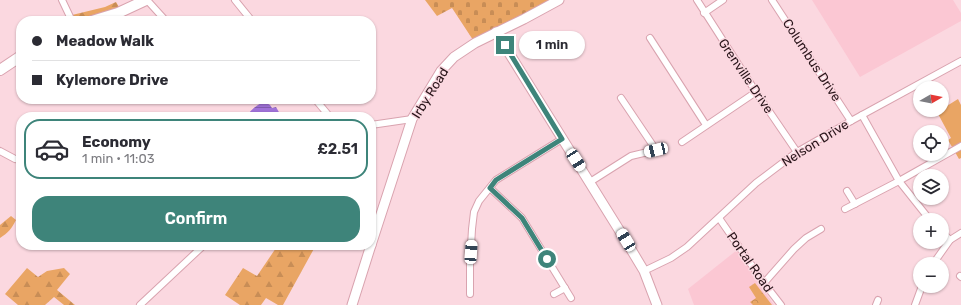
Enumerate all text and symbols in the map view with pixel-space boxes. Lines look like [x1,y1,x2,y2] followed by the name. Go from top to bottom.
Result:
[780,16,844,104] street label: Columbus Drive
[519,31,585,59] callout: 1 min
[56,32,154,50] text: Meadow Walk
[496,36,514,54] route end
[715,36,777,116] street label: Grenville Drive
[536,37,568,52] text: 1 min
[409,65,451,121] street label: Irby Road
[56,71,168,89] text: Kylemore Drive
[913,81,949,117] north arrow
[913,81,949,293] map controls
[779,117,851,169] street label: Nelson Drive
[913,125,949,161] button: locate
[34,131,70,167] icon: car
[82,133,151,151] text: Economy
[317,140,358,158] text: £2.51
[643,141,669,159] car
[564,147,588,173] car
[82,151,155,166] text: 1 min · 11:03
[913,169,949,205] button: layers
[32,196,360,242] button: Confirm
[913,213,949,249] button: +
[615,227,637,253] car
[724,229,776,295] street label: Portal Road
[464,240,478,264] car
[538,250,556,268] route start
[913,257,949,293] button: −

